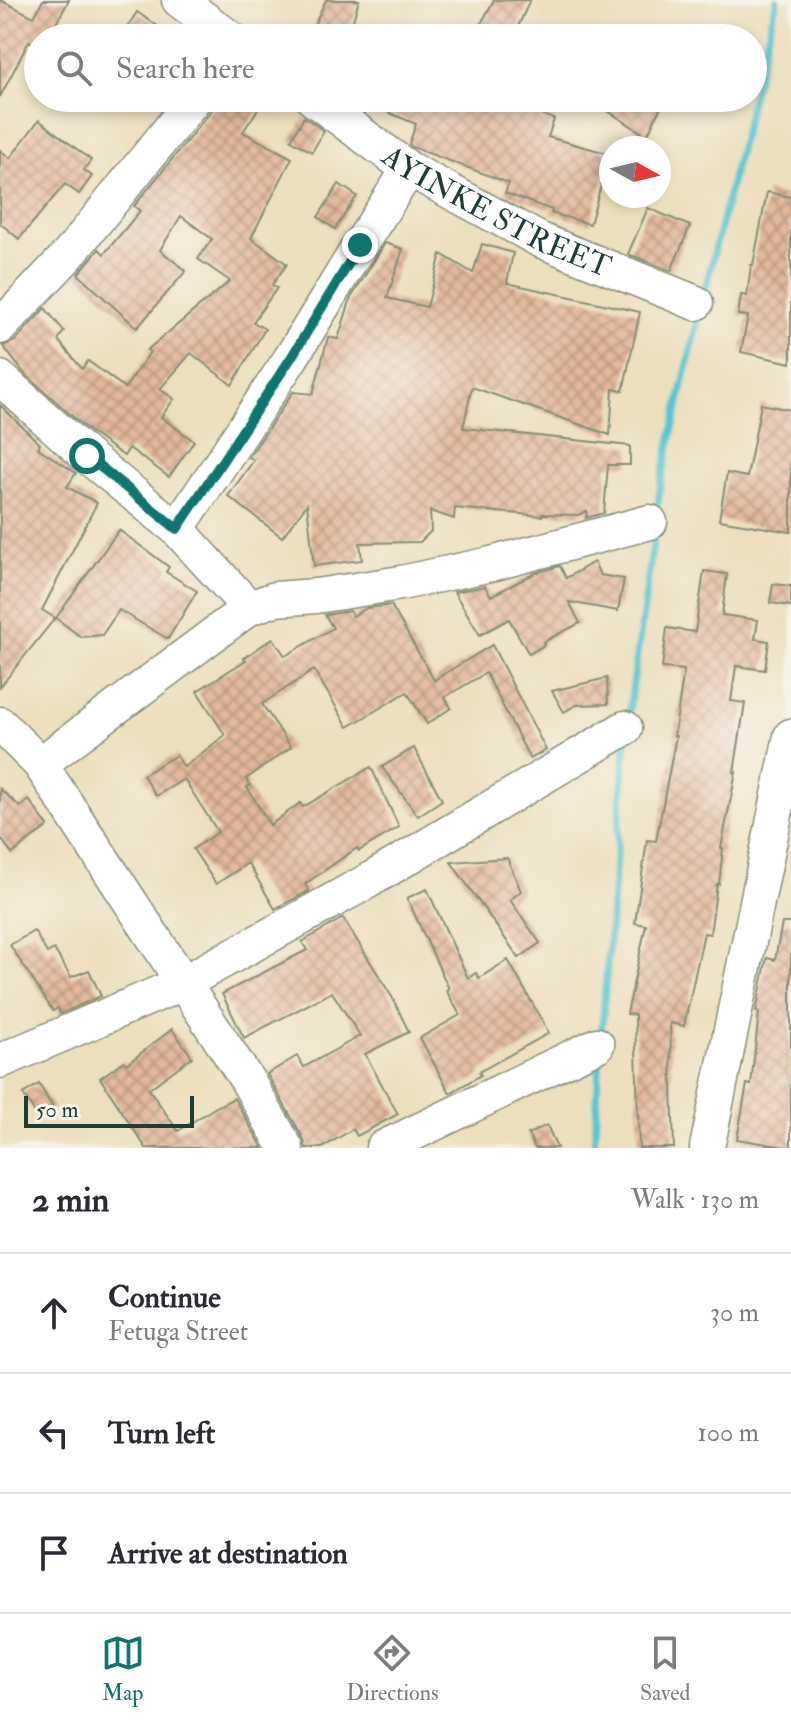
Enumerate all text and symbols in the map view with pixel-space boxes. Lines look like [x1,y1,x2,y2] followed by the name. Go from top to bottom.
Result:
[24,24,767,112] search box
[52,46,96,90] icon: search
[116,50,255,87] text: Search here
[599,136,671,208] north arrow
[374,137,617,286] street label: AYINKE STREET
[342,227,378,263] route end
[69,438,105,474] route start
[24,1092,194,1128] scale bar
[36,1096,78,1124] text: 50 m
[32,1179,109,1222] text: 2 min
[631,1184,759,1216] text: Walk · 130 m
[108,1279,221,1316] text: Continue
[32,1291,76,1335] icon: ahead
[710,1297,759,1329] text: 30 m
[108,1316,248,1348] text: Fetuga Street
[32,1411,76,1455] icon: left
[108,1415,215,1452] text: Turn left
[698,1417,759,1449] text: 100 m
[32,1531,76,1575] icon: arrive
[108,1535,348,1572] text: Arrive at destination
[101,1631,145,1707] tab: Map
[346,1631,439,1707] tab: Directions
[640,1631,690,1707] tab: Saved

